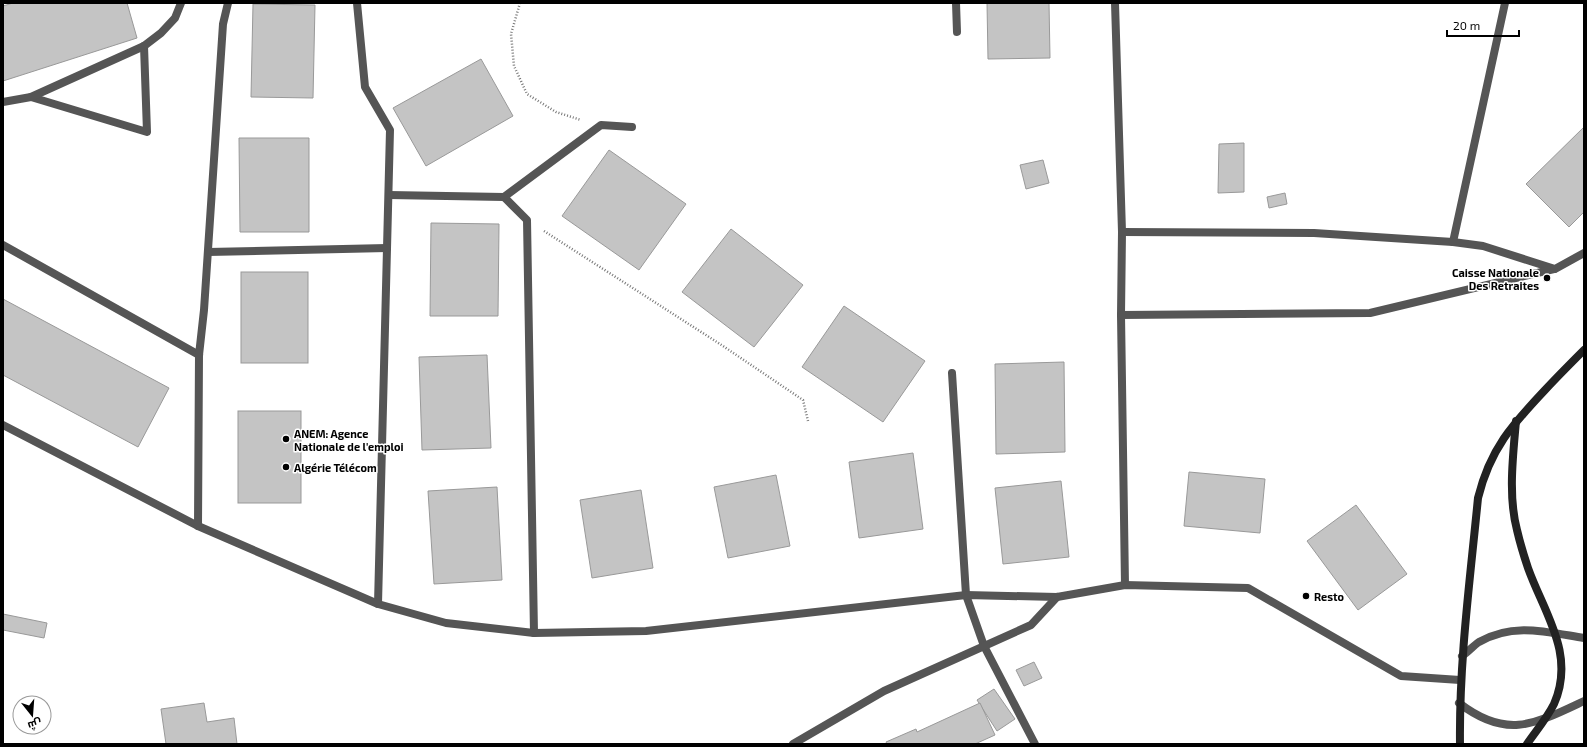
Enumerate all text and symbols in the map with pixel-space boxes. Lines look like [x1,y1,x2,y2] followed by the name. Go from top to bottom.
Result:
[1447,12,1519,38] scale bar
[1453,18,1480,32] text: 20 m
[1452,266,1539,292] place label: Caisse Nationale Des Retraites
[1542,273,1552,283] marker: Caisse Nationale Des Retraites
[294,427,404,453] place label: ANEM: Agence Nationale de l'emploi
[281,434,291,444] marker: ANEM: Agence Nationale de l'emploi
[294,461,377,474] place label: Algérie Télécom
[281,462,291,472] marker: Algérie Télécom
[1314,590,1345,603] place label: Resto
[1301,591,1311,601] marker: Resto
[12,695,52,735] north arrow
[26,716,44,733] text: ش

